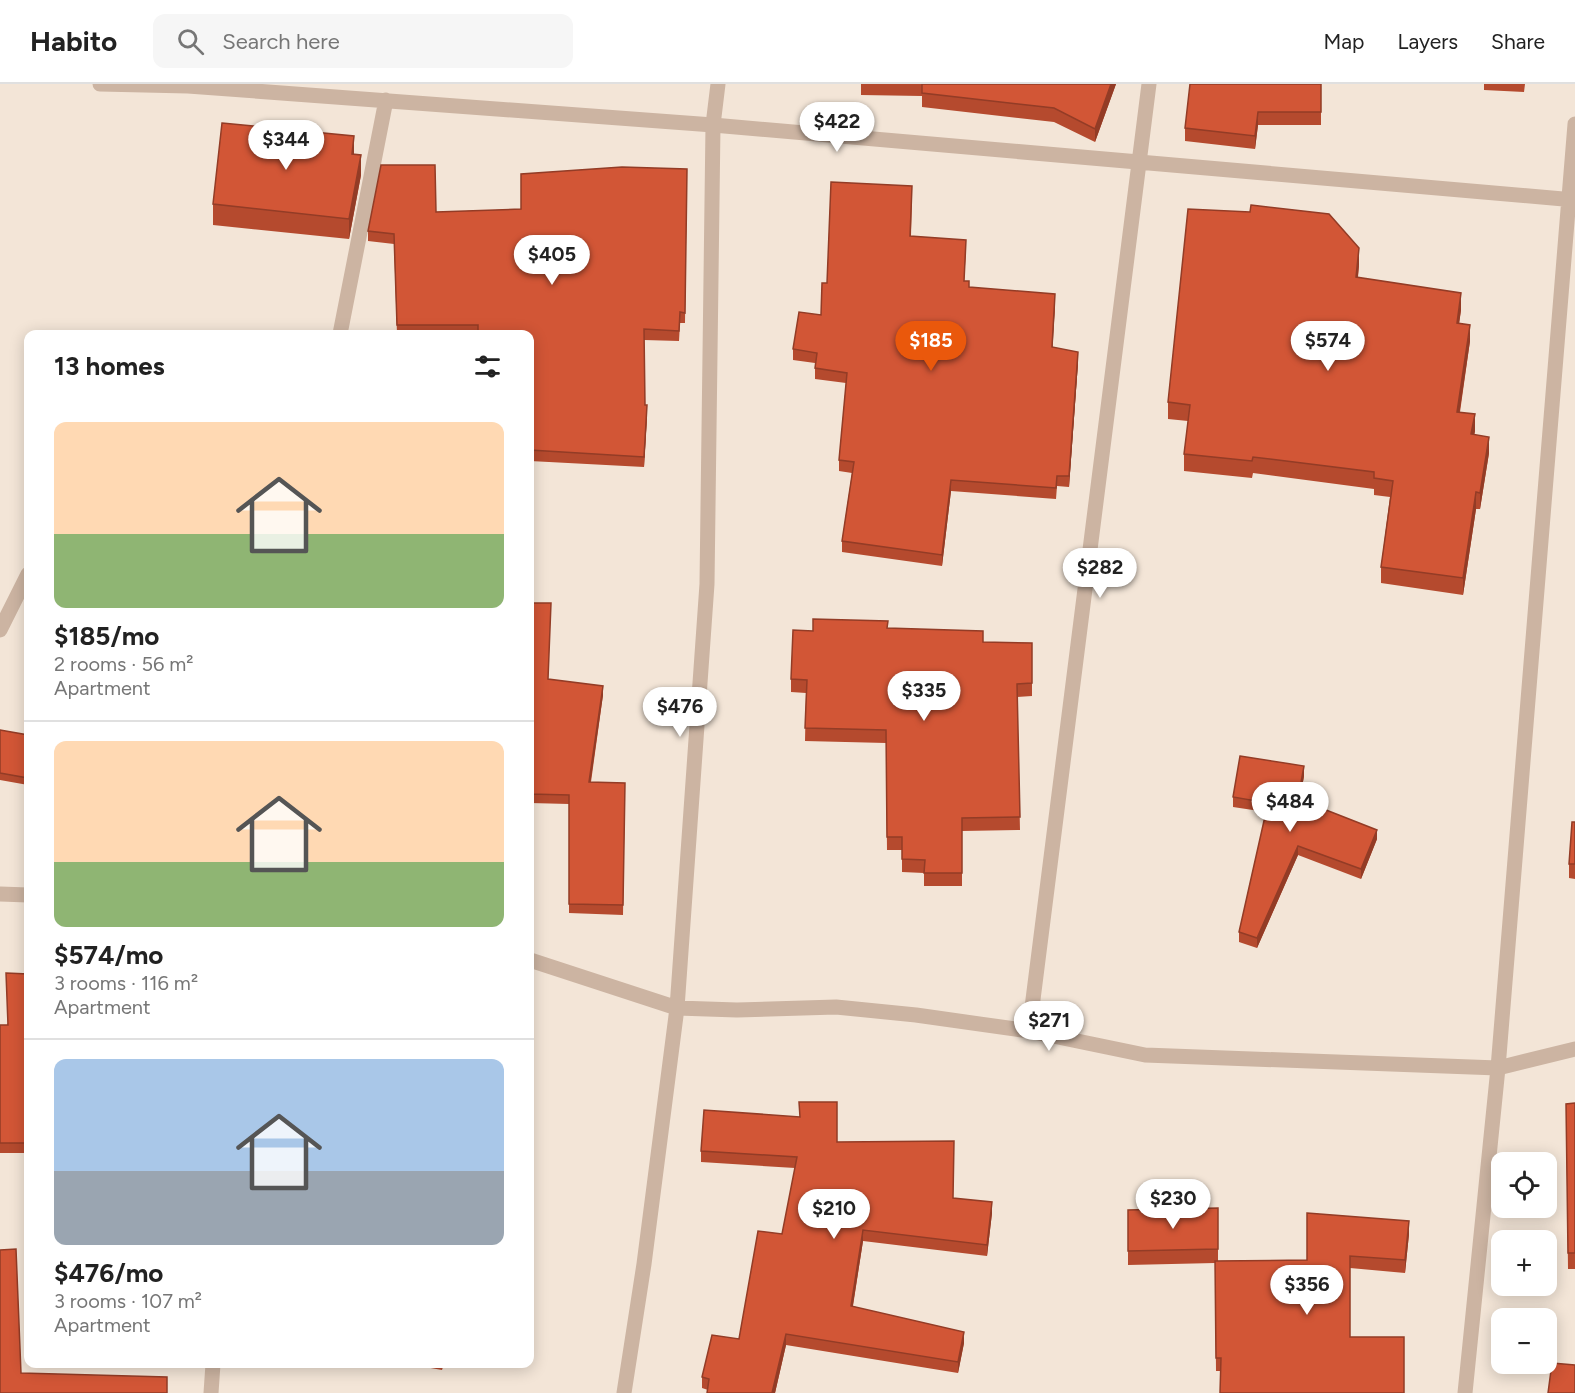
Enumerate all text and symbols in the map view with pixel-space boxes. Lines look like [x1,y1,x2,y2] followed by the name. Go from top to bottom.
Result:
[153,14,573,68] search box
[30,24,117,58] text: Habito
[174,25,207,58] icon: search
[222,28,340,55] text: Search here
[1324,29,1364,54] text: Map
[1397,29,1458,54] text: Layers
[1491,29,1545,54] text: Share
[801,102,873,153] pin: $422
[814,109,860,133] text: $422
[250,120,322,171] pin: $344
[262,127,310,151] text: $344
[516,235,588,286] pin: $405
[528,242,576,266] text: $405
[895,321,967,372] pin: $185
[1292,321,1364,372] pin: $574
[909,328,953,352] text: $185
[1305,328,1351,352] text: $574
[54,350,165,382] text: 13 homes
[471,350,504,383] icon: filters
[225,461,333,569] icon: home
[1064,548,1136,599] pin: $282
[1077,555,1123,579] text: $282
[54,620,159,652] text: $185/mo
[54,652,193,676] text: 2 rooms · 56 m²
[888,671,960,722] pin: $335
[54,676,151,700] text: Apartment
[902,678,946,702] text: $335
[644,687,716,738] pin: $476
[657,694,703,718] text: $476
[225,780,333,888] icon: home
[1254,782,1326,833] pin: $484
[1266,789,1314,813] text: $484
[54,939,163,971] text: $574/mo
[54,971,198,995] text: 3 rooms · 116 m²
[54,995,151,1019] text: Apartment
[1013,1001,1085,1052] pin: $271
[1028,1008,1070,1032] text: $271
[225,1098,333,1206] icon: home
[1491,1152,1557,1374] map controls
[1491,1152,1557,1218] button: locate
[1137,1179,1209,1230] pin: $230
[1150,1186,1196,1210] text: $230
[798,1189,870,1240] pin: $210
[812,1196,856,1220] text: $210
[1491,1230,1557,1296] button: +
[54,1257,163,1289] text: $476/mo
[1271,1265,1343,1316] pin: $356
[1284,1272,1330,1296] text: $356
[54,1289,202,1313] text: 3 rooms · 107 m²
[1491,1308,1557,1374] button: −
[54,1313,151,1337] text: Apartment

